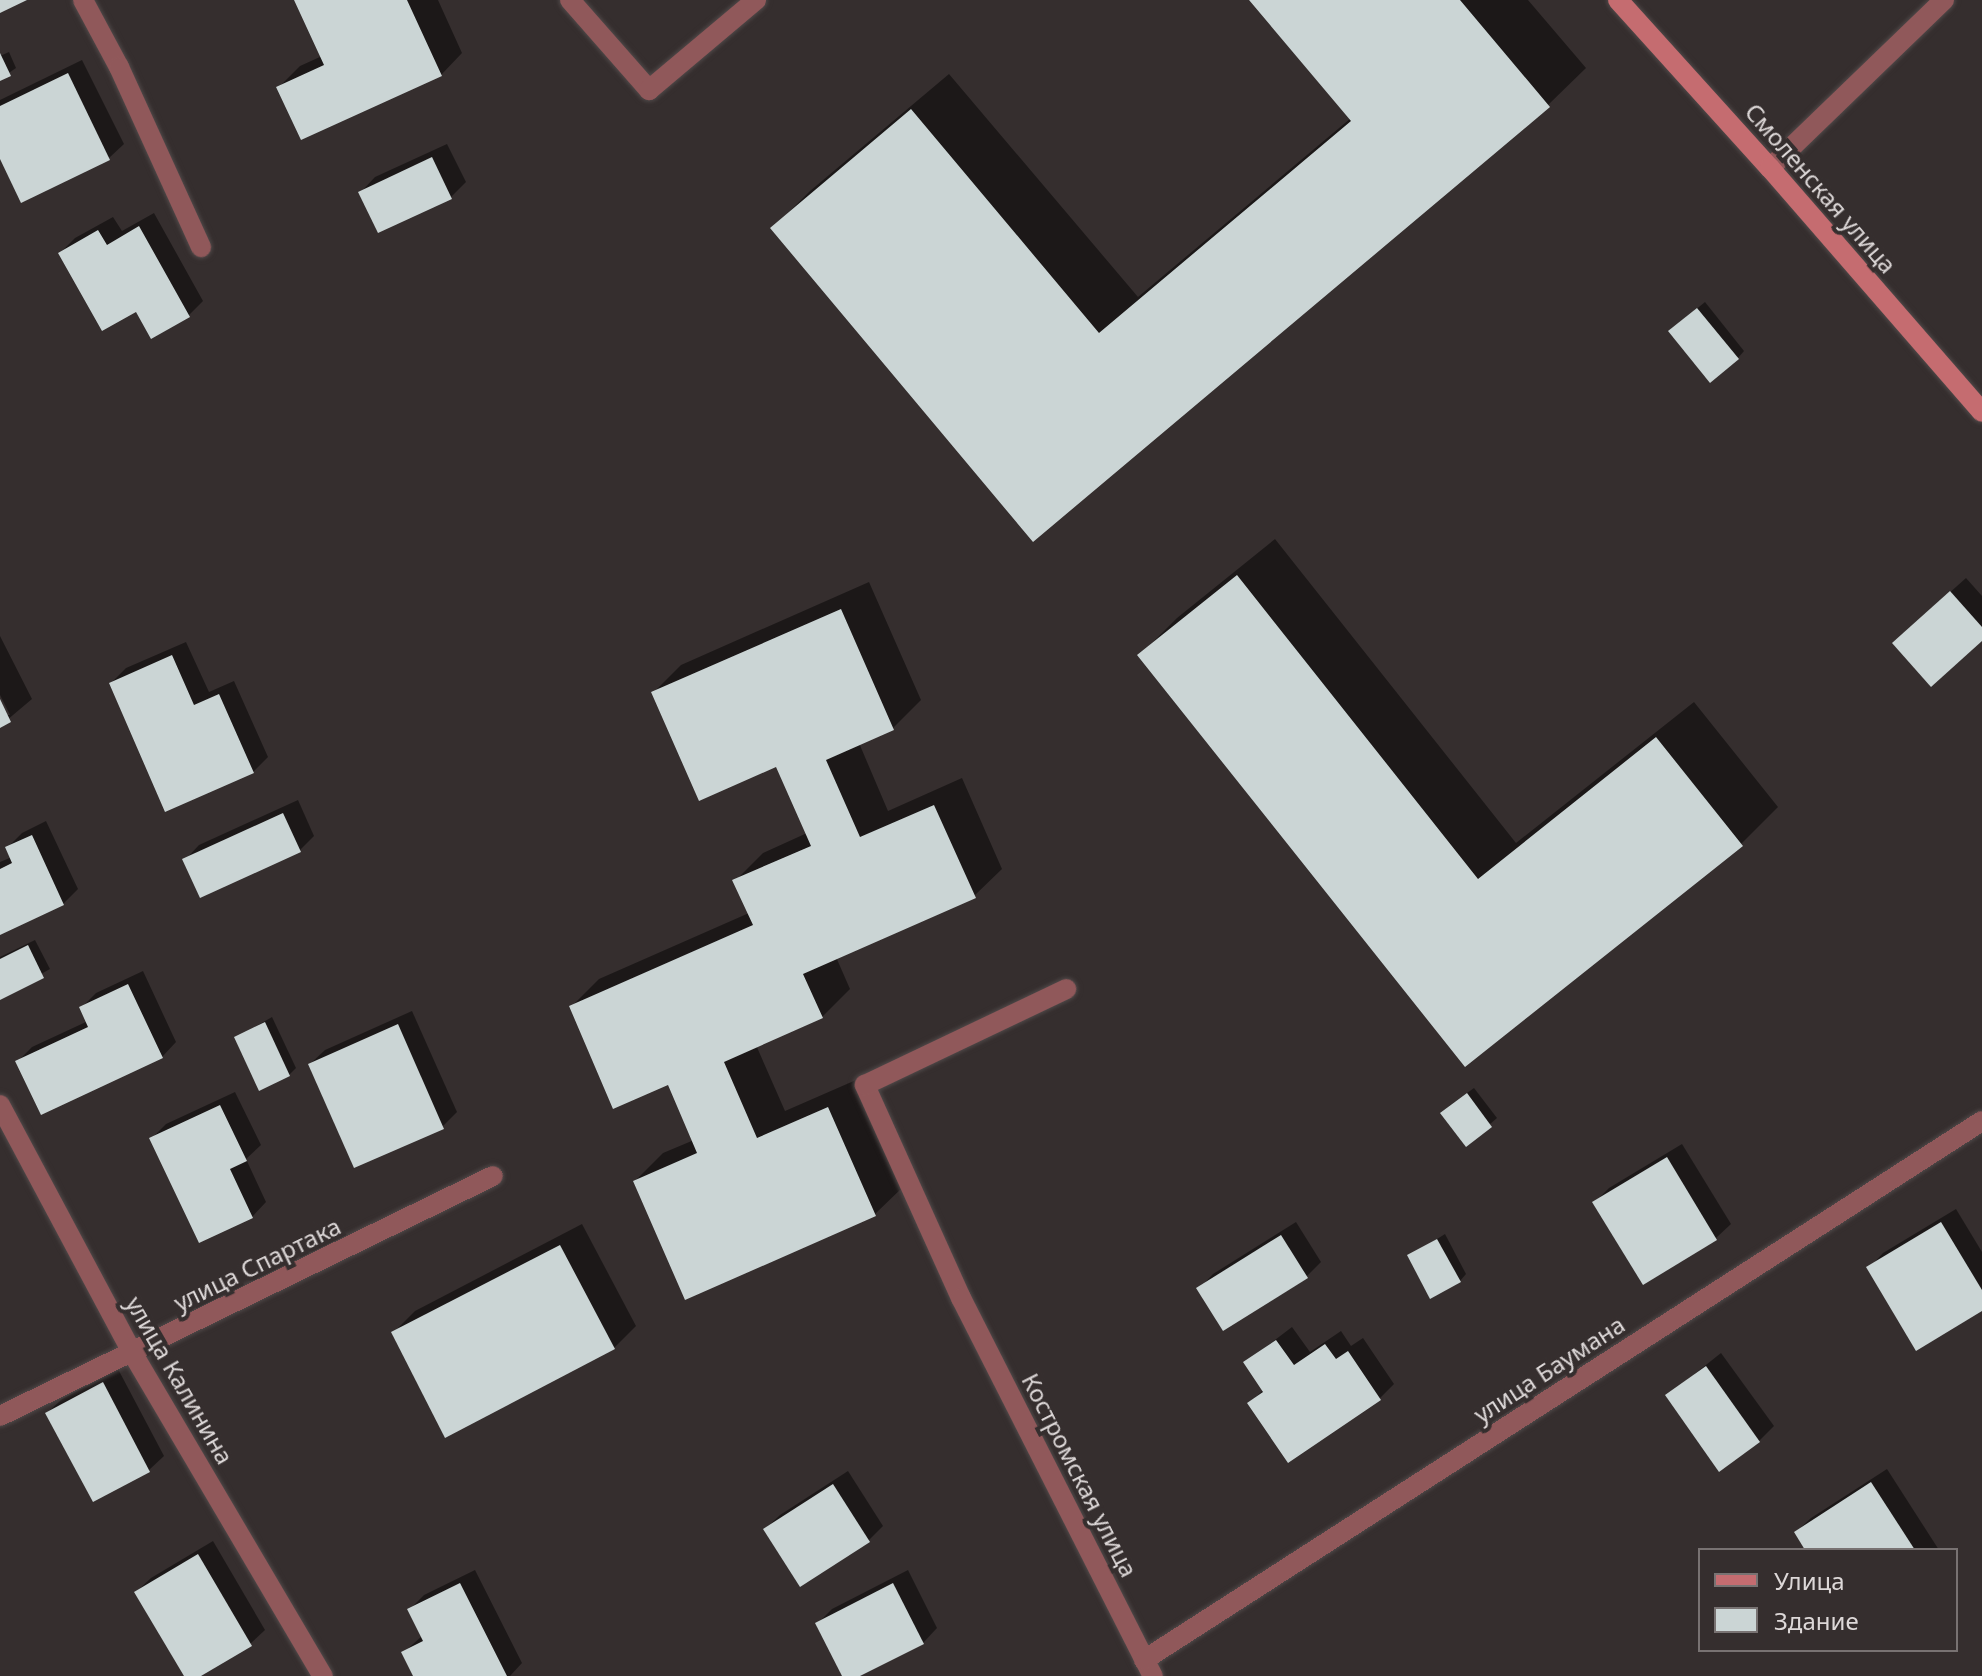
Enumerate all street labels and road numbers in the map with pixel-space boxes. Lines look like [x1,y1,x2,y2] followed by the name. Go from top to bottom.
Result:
[1739,97,1903,279] street label: Смоленская улица
[169,1211,345,1317] street label: улица Спартака
[120,1291,240,1469] street label: улица Калинина
[1468,1309,1630,1429] street label: улица Баумана
[1016,1368,1144,1582] street label: Костромская улица

